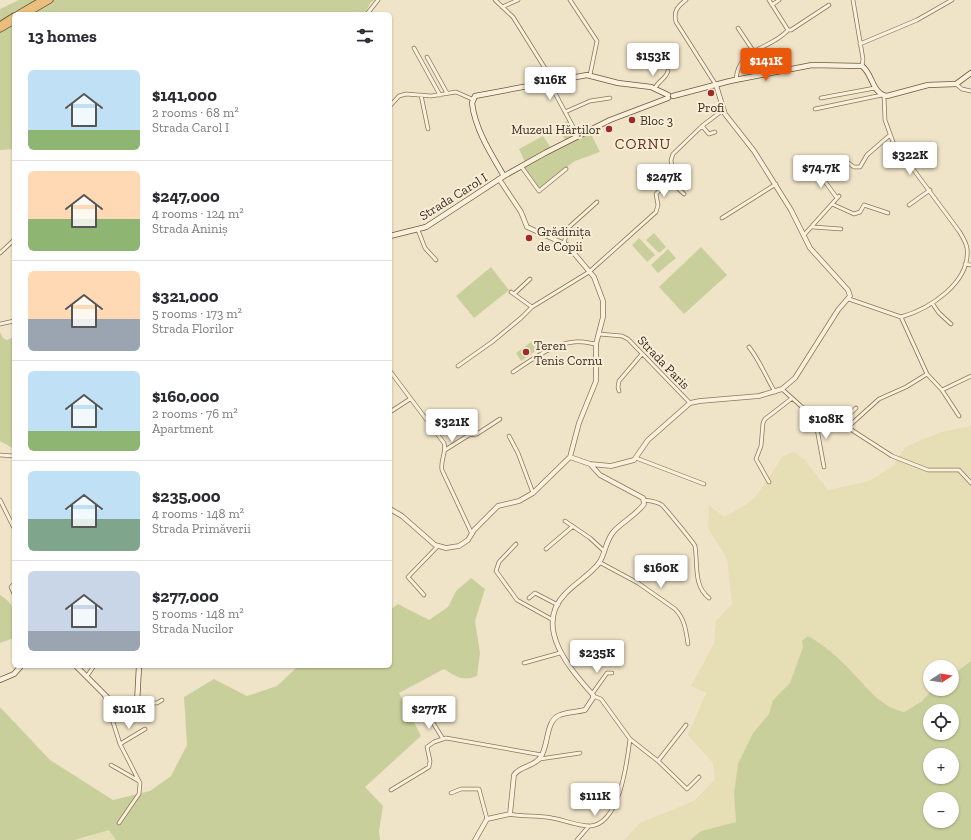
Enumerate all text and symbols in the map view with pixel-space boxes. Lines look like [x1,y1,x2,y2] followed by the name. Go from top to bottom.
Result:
[354,25,376,47] icon: filters
[28,26,97,46] text: 13 homes
[625,43,681,77] pin: $153K
[636,48,670,63] text: $153K
[738,48,794,82] pin: $141K
[749,53,783,68] text: $141K
[522,67,578,101] pin: $116K
[534,72,566,87] text: $116K
[152,85,217,105] text: $141,000
[60,86,108,134] icon: home
[706,88,716,98] marker: Profi
[698,100,725,115] place label: Profi
[152,105,239,120] text: 2 rooms · 68 m²
[640,113,673,128] place label: Bloc 3
[627,115,637,125] marker: Bloc 3
[152,120,229,135] text: Strada Carol I
[511,122,601,137] place label: Muzeul Hărților
[604,124,614,134] marker: Muzeul Hărților
[615,135,671,153] district label: CORNU
[882,142,938,176] pin: $322K
[892,147,928,162] text: $322K
[788,155,854,189] pin: $74.7K
[802,160,840,175] text: $74.7K
[636,164,692,198] pin: $247K
[646,169,682,184] text: $247K
[417,170,490,223] street label: Strada Carol I
[152,186,220,206] text: $247,000
[60,187,108,235] icon: home
[152,206,244,221] text: 4 rooms · 124 m²
[152,221,228,236] text: Strada Aniniș
[537,224,591,254] place label: Grădinița de Copii
[524,233,534,243] marker: Grădinița de Copii
[152,286,219,306] text: $321,000
[60,287,108,335] icon: home
[152,306,242,321] text: 5 rooms · 173 m²
[152,321,234,336] text: Strada Florilor
[635,333,693,392] street label: Strada Paris
[534,338,603,368] place label: Teren Tenis Cornu
[521,347,531,357] marker: Teren Tenis Cornu
[152,386,219,406] text: $160,000
[60,387,108,435] icon: home
[152,406,238,421] text: 2 rooms · 76 m²
[798,406,854,440] pin: $108K
[424,409,480,443] pin: $321K
[809,411,843,426] text: $108K
[435,414,469,429] text: $321K
[152,421,214,436] text: Apartment
[152,486,221,506] text: $235,000
[60,487,108,535] icon: home
[152,506,244,521] text: 4 rooms · 148 m²
[152,521,251,536] text: Strada Primăverii
[633,555,689,589] pin: $160K
[644,560,678,575] text: $160K
[152,586,219,606] text: $277,000
[60,587,108,635] icon: home
[152,606,244,621] text: 5 rooms · 148 m²
[152,621,234,636] text: Strada Nucilor
[569,640,625,674] pin: $235K
[579,645,615,660] text: $235K
[923,660,959,696] north arrow
[923,660,959,828] map controls
[101,696,157,730] pin: $101K
[401,696,457,730] pin: $277K
[112,701,146,716] text: $101K
[412,701,447,716] text: $277K
[923,704,959,740] button: locate
[923,748,959,784] button: +
[567,783,623,817] pin: $111K
[580,788,610,803] text: $111K
[923,792,959,828] button: −

